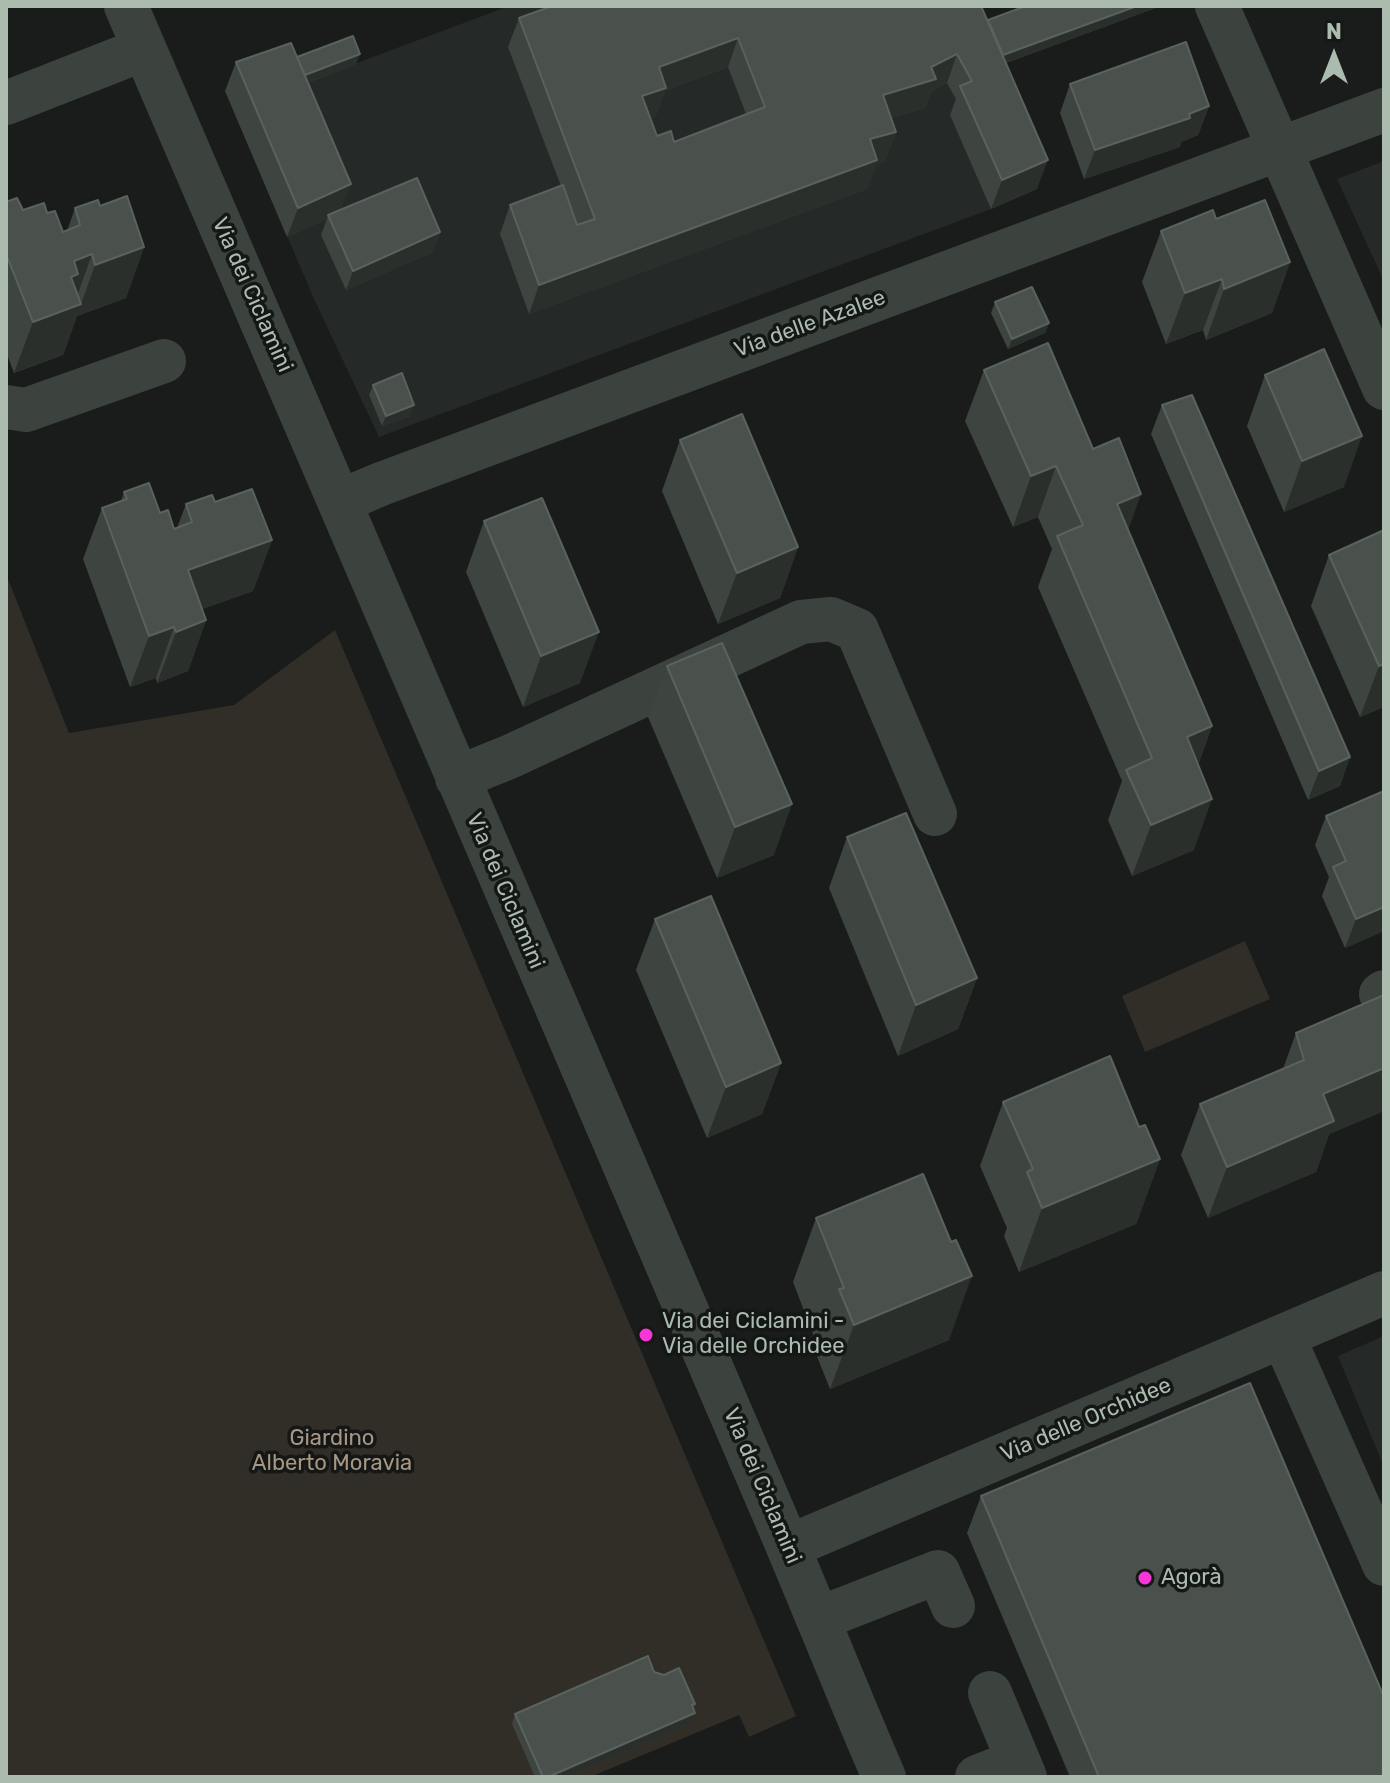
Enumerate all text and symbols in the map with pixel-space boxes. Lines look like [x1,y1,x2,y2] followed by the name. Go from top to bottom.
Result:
[1294,16,1374,96] north arrow
[1326,18,1342,45] text: N
[206,214,298,376] street label: Via dei Ciclamini
[731,284,889,364] street label: Via delle Azalee
[460,809,550,973] street label: Via dei Ciclamini
[662,1309,845,1360] place label: Via dei Ciclamini - Via delle Orchidee
[637,1326,655,1344] marker: Via dei Ciclamini - Via delle Orchidee
[997,1372,1175,1468] street label: Via delle Orchidee
[717,1404,807,1568] street label: Via dei Ciclamini
[252,1426,412,1478] park label: Giardino Alberto Moravia
[1161,1565,1222,1591] place label: Agorà
[1136,1569,1154,1587] marker: Agorà

